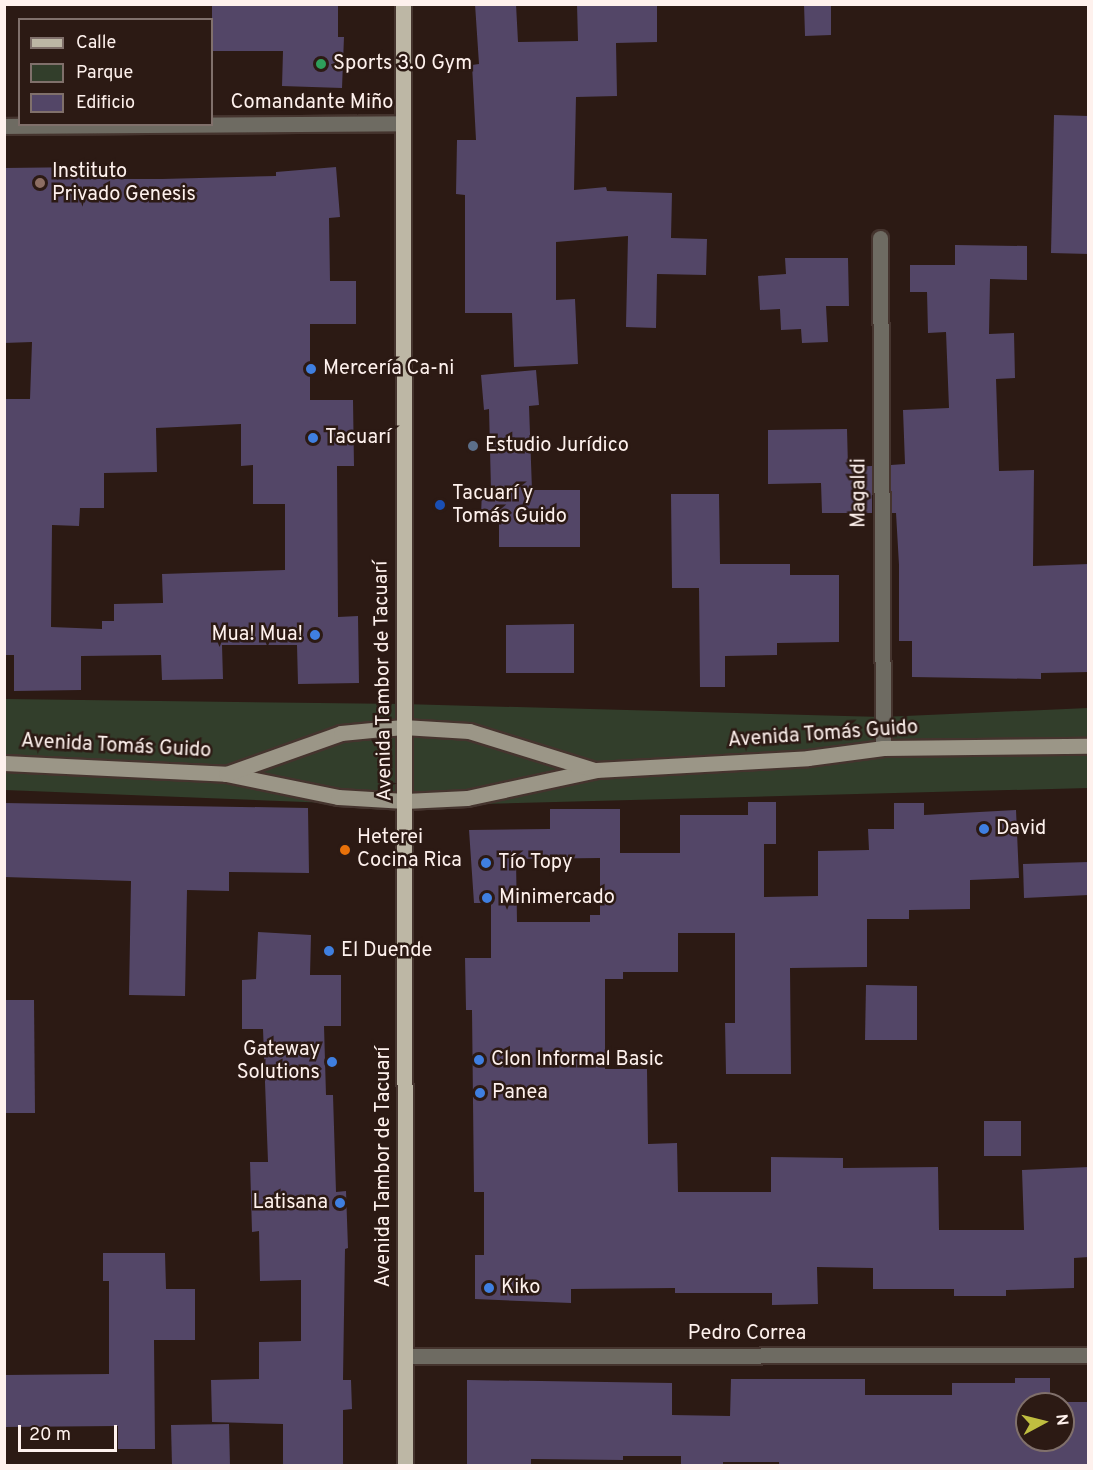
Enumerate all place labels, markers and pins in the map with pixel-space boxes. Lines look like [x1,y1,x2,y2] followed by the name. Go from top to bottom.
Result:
[333,52,472,76] place label: Sports 3.0 Gym
[314,57,328,71] marker: Sports 3.0 Gym
[52,160,196,207] place label: Instituto Privado Genesis
[33,176,47,190] marker: Instituto Privado Genesis
[323,357,454,381] place label: Mercería Ca-ni
[304,362,318,376] marker: Mercería Ca-ni
[325,426,391,450] place label: Tacuarí
[306,431,320,445] marker: Tacuarí
[485,434,629,458] place label: Estudio Jurídico
[466,439,480,453] marker: Estudio Jurídico
[452,482,567,529] place label: Tacuarí y Tomás Guido
[433,498,447,512] marker: Tacuarí y Tomás Guido
[211,623,303,647] place label: Mua! Mua!
[308,628,322,642] marker: Mua! Mua!
[996,817,1046,841] place label: David
[977,822,991,836] marker: David
[357,826,462,873] place label: Heterei Cocina Rica
[338,843,352,857] marker: Heterei Cocina Rica
[498,851,573,875] place label: Tío Topy
[479,856,493,870] marker: Tío Topy
[499,886,615,910] place label: Minimercado
[480,891,494,905] marker: Minimercado
[341,939,432,963] place label: El Duende
[322,944,336,958] marker: El Duende
[237,1038,320,1085] place label: Gateway Solutions
[491,1048,664,1072] place label: Clon Informal Basic
[472,1053,486,1067] marker: Clon Informal Basic
[325,1055,339,1069] marker: Gateway Solutions
[492,1081,548,1105] place label: Panea
[473,1086,487,1100] marker: Panea
[253,1191,328,1215] place label: Latisana
[333,1196,347,1210] marker: Latisana
[501,1276,540,1300] place label: Kiko
[482,1281,496,1295] marker: Kiko

